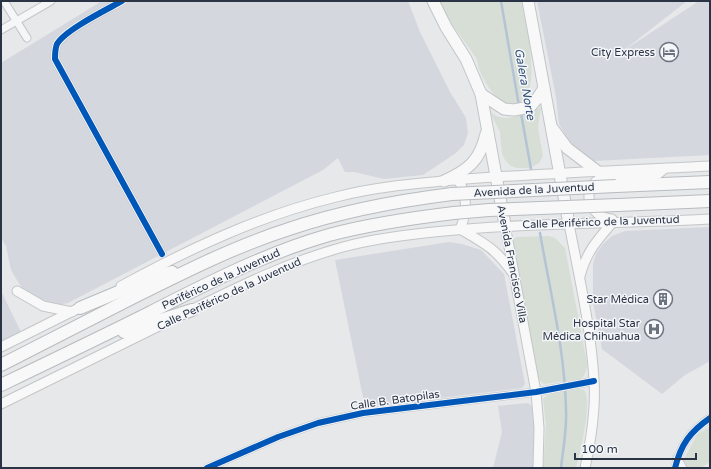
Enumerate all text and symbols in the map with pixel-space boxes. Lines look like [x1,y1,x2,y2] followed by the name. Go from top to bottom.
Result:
[658,41,680,63] hotel icon: City Express
[591,46,655,59] place label: City Express
[512,47,538,122] water label: Galera Norte
[473,180,595,200] street label: Avenida de la Juventud
[494,204,530,324] street label: Avenida Francisco Villa
[522,213,680,231] street label: Calle Periférico de la Juventud
[160,246,282,312] street label: Periférico de la Juventud
[155,255,303,333] street label: Calle Periférico de la Juventud
[652,288,674,310] building icon: Star Médica
[587,293,649,306] place label: Star Médica
[543,317,641,343] place label: Hospital Star Médica Chihuahua
[643,318,665,340] hospital icon: Hospital Star Médica Chihuahua
[350,387,440,413] street label: Calle B. Batopilas
[575,435,696,461] scale bar
[581,442,618,456] text: 100 m

